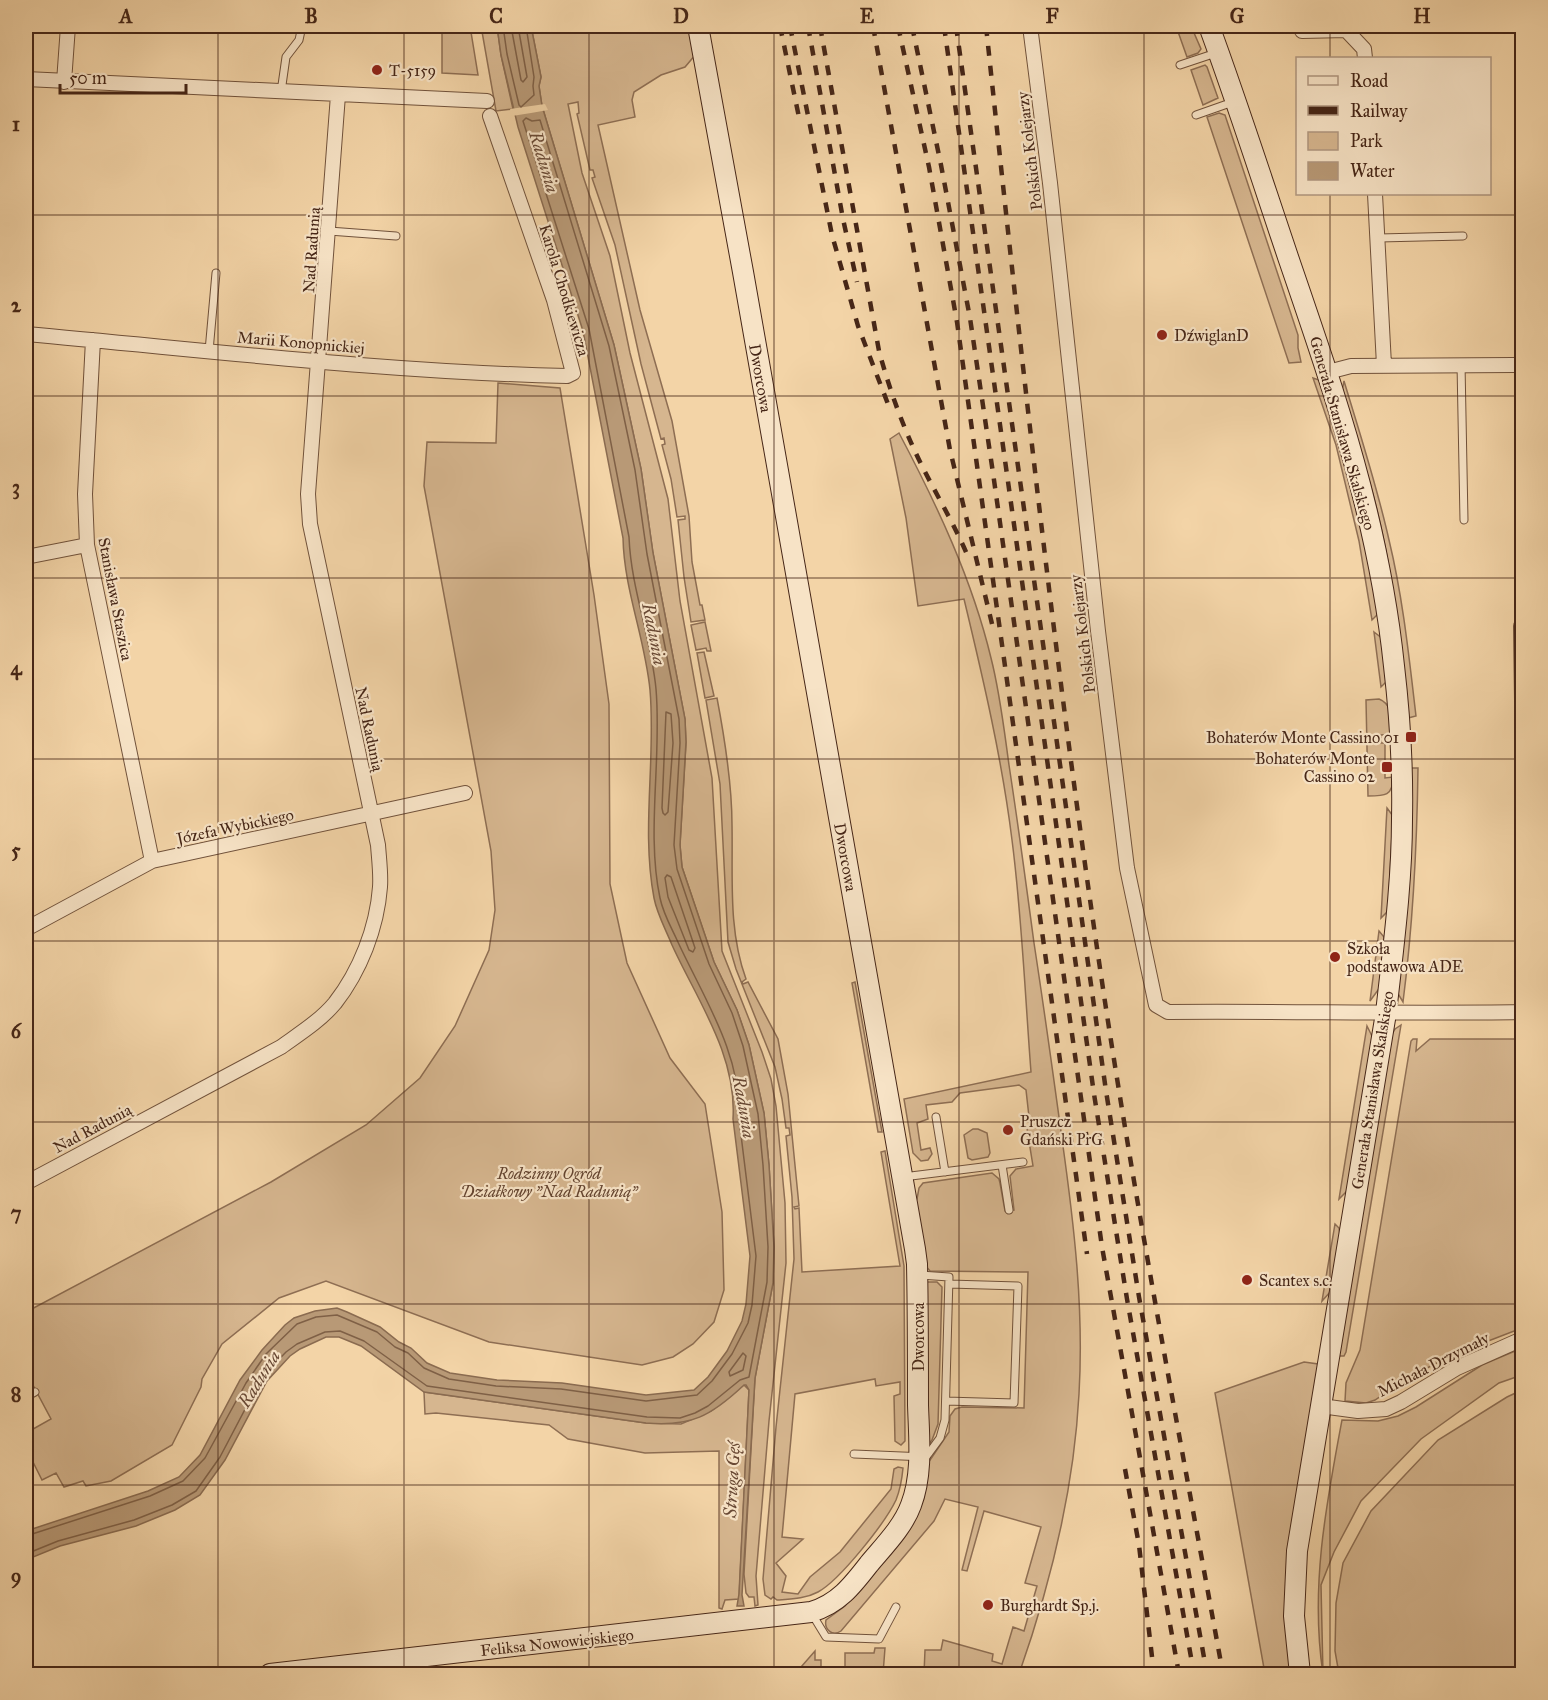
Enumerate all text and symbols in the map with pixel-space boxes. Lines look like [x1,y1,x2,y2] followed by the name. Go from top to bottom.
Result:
[117,4,133,28] text: A
[304,4,318,28] text: B
[489,4,503,28] text: C
[673,4,689,28] text: D
[860,4,875,28] text: E
[1045,4,1059,28] text: F
[1230,4,1245,28] text: G
[1413,4,1431,28] text: H
[60,57,186,95] scale bar
[1296,57,1491,195] legend
[389,61,436,80] place label: T-5159
[370,63,384,77] marker: T-5159
[69,67,107,89] text: 50 m
[1350,70,1388,92] text: Road
[1013,90,1046,211] street label: Polskich Kolejarzy
[1350,100,1408,122] text: Railway
[12,112,20,136] text: 1
[524,128,564,196] water label: Radunia
[1350,130,1383,152] text: Park
[1350,160,1395,182] text: Water
[299,205,324,294] street label: Nad Radunią
[535,222,594,359] street label: Karola Chodkiewicza
[11,293,22,317] text: 2
[1174,326,1249,346] place label: DźwiglanD
[237,327,365,358] street label: Marii Konopnickiej
[1155,328,1169,342] marker: DźwiglanD
[1305,334,1379,532] street label: Generała Stanisława Skalskiego
[745,342,776,414] street label: Dworcowa
[12,475,20,500] text: 3
[94,536,137,662] street label: Stanisława Staszica
[1066,573,1099,694] street label: Polskich Kolejarzy
[637,600,671,667] water label: Radunia
[10,656,22,681] text: 4
[351,685,388,774] street label: Nad Radunią
[1206,728,1399,747] place label: Bohaterów Monte Cassino 01
[1404,730,1418,744] marker: Bohaterów Monte Cassino 01
[1255,749,1375,786] place label: Bohaterów Monte Cassino 02
[1380,760,1394,774] marker: Bohaterów Monte Cassino 02
[173,805,296,850] street label: Józefa Wybickiego
[830,821,861,893] street label: Dworcowa
[11,838,21,862] text: 5
[1346,939,1463,976] place label: Szkoła podstawowa ADE
[1328,950,1342,964] marker: Szkoła podstawowa ADE
[1347,989,1399,1191] street label: Generała Stanisława Skalskiego
[11,1019,23,1043] text: 6
[728,1073,760,1140] water label: Radunia
[50,1099,136,1157] street label: Nad Radunią
[1020,1112,1103,1149] place label: Pruszcz Gdański PrG
[1001,1123,1015,1137] marker: Pruszcz Gdański PrG
[460,1164,639,1201] park label: Rodzinny Ogród Działkowy "Nad Radunią"
[11,1201,22,1225] text: 7
[1259,1271,1332,1290] place label: Scantex s.c.
[1240,1273,1254,1287] marker: Scantex s.c.
[909,1302,928,1372] street label: Dworcowa
[1374,1328,1493,1401] street label: Michała Drzymały
[232,1346,285,1412] water label: Radunia
[11,1382,21,1406] text: 8
[719,1439,745,1519] water label: Struga Gęś
[11,1564,21,1589] text: 9
[1000,1596,1099,1616] place label: Burghardt Sp.j.
[981,1598,995,1612] marker: Burghardt Sp.j.
[479,1625,635,1661] street label: Feliksa Nowowiejskiego

